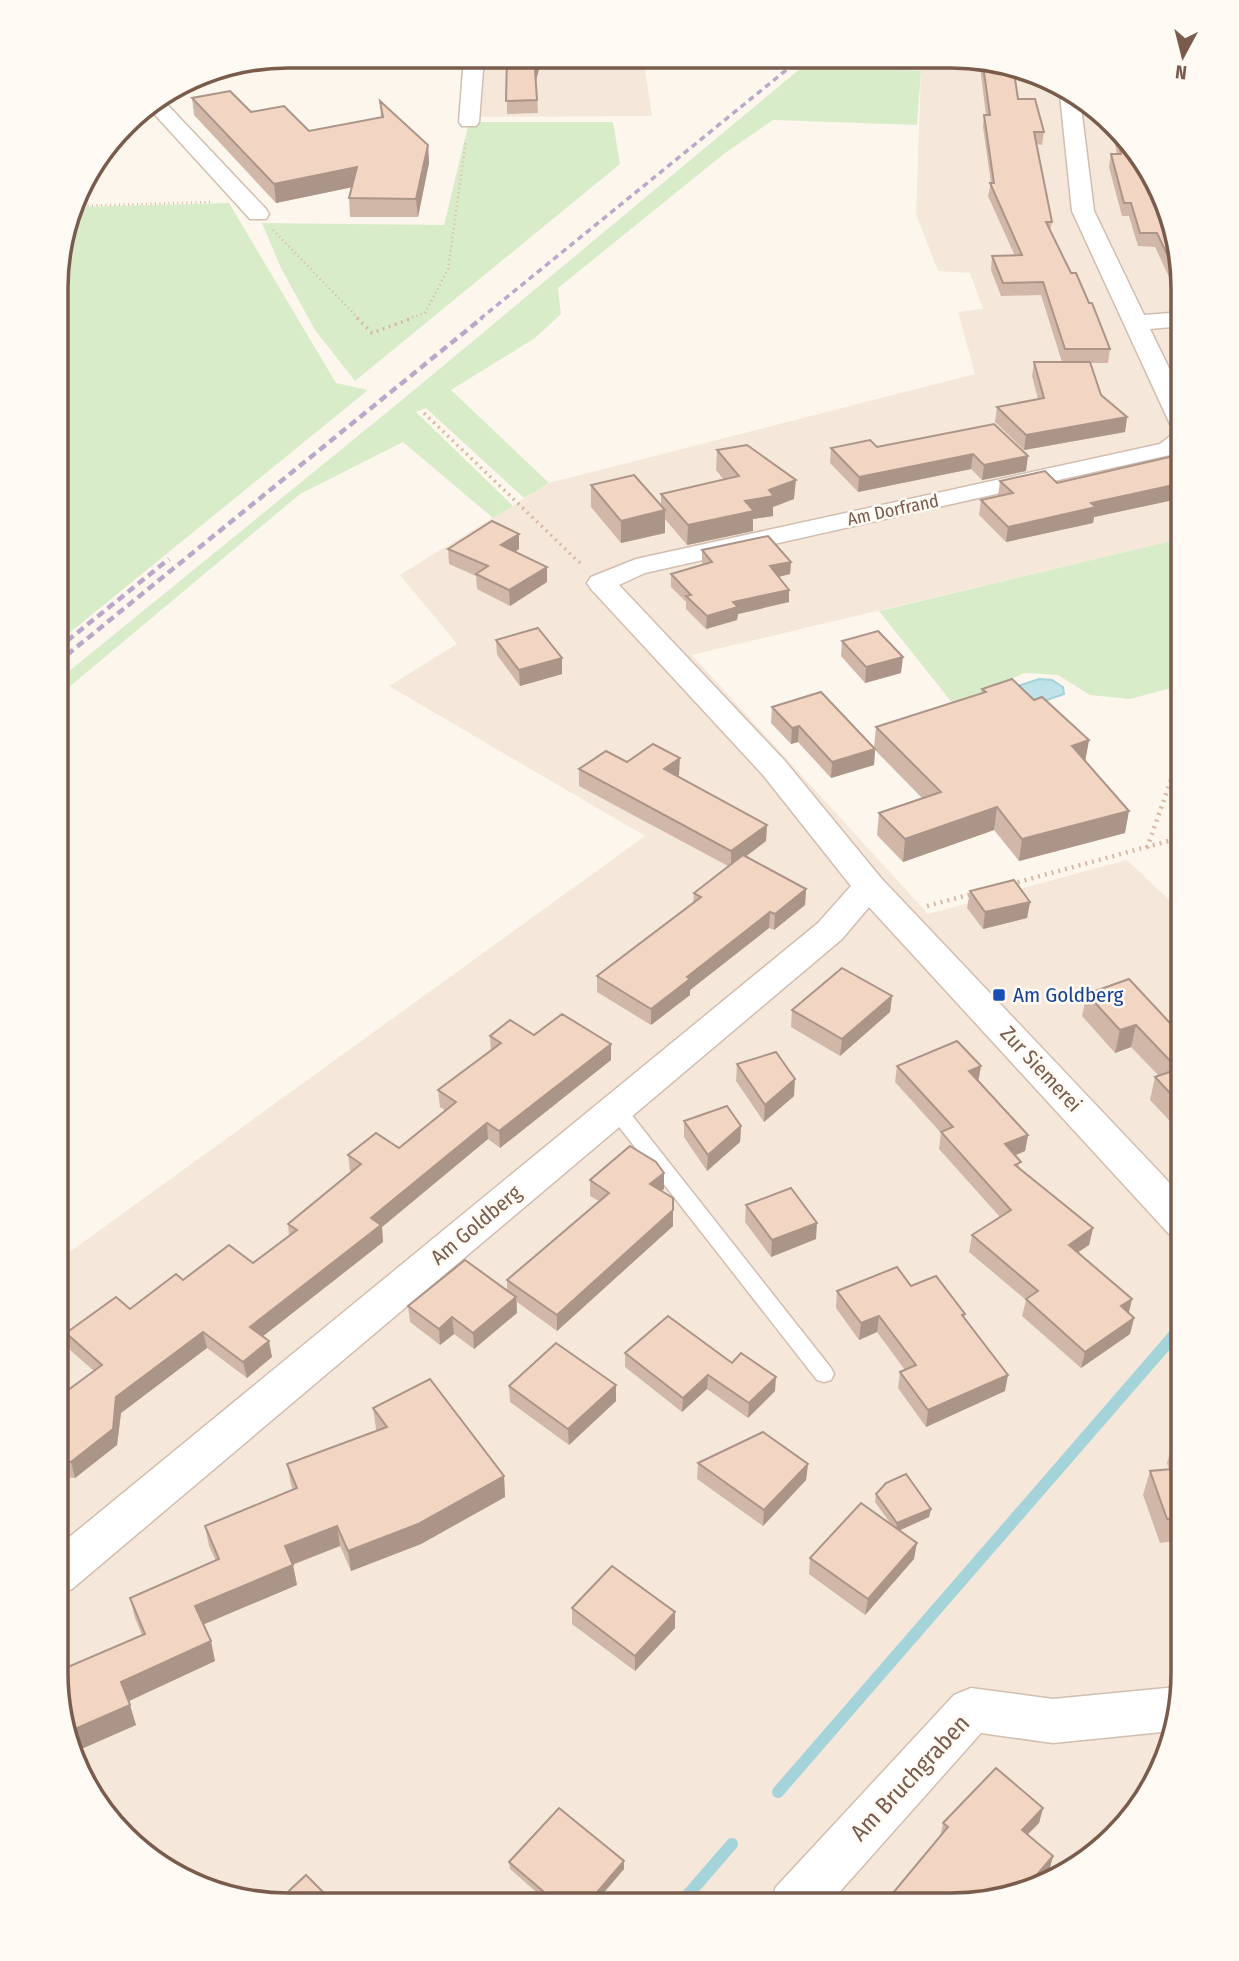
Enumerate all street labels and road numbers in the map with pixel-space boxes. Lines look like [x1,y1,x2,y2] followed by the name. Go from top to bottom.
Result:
[845,490,941,530] street label: Am Dorfrand
[995,1021,1087,1117] street label: Zur Siemerei
[425,1179,527,1270] street label: Am Goldberg
[845,1709,975,1847] street label: Am Bruchgraben

